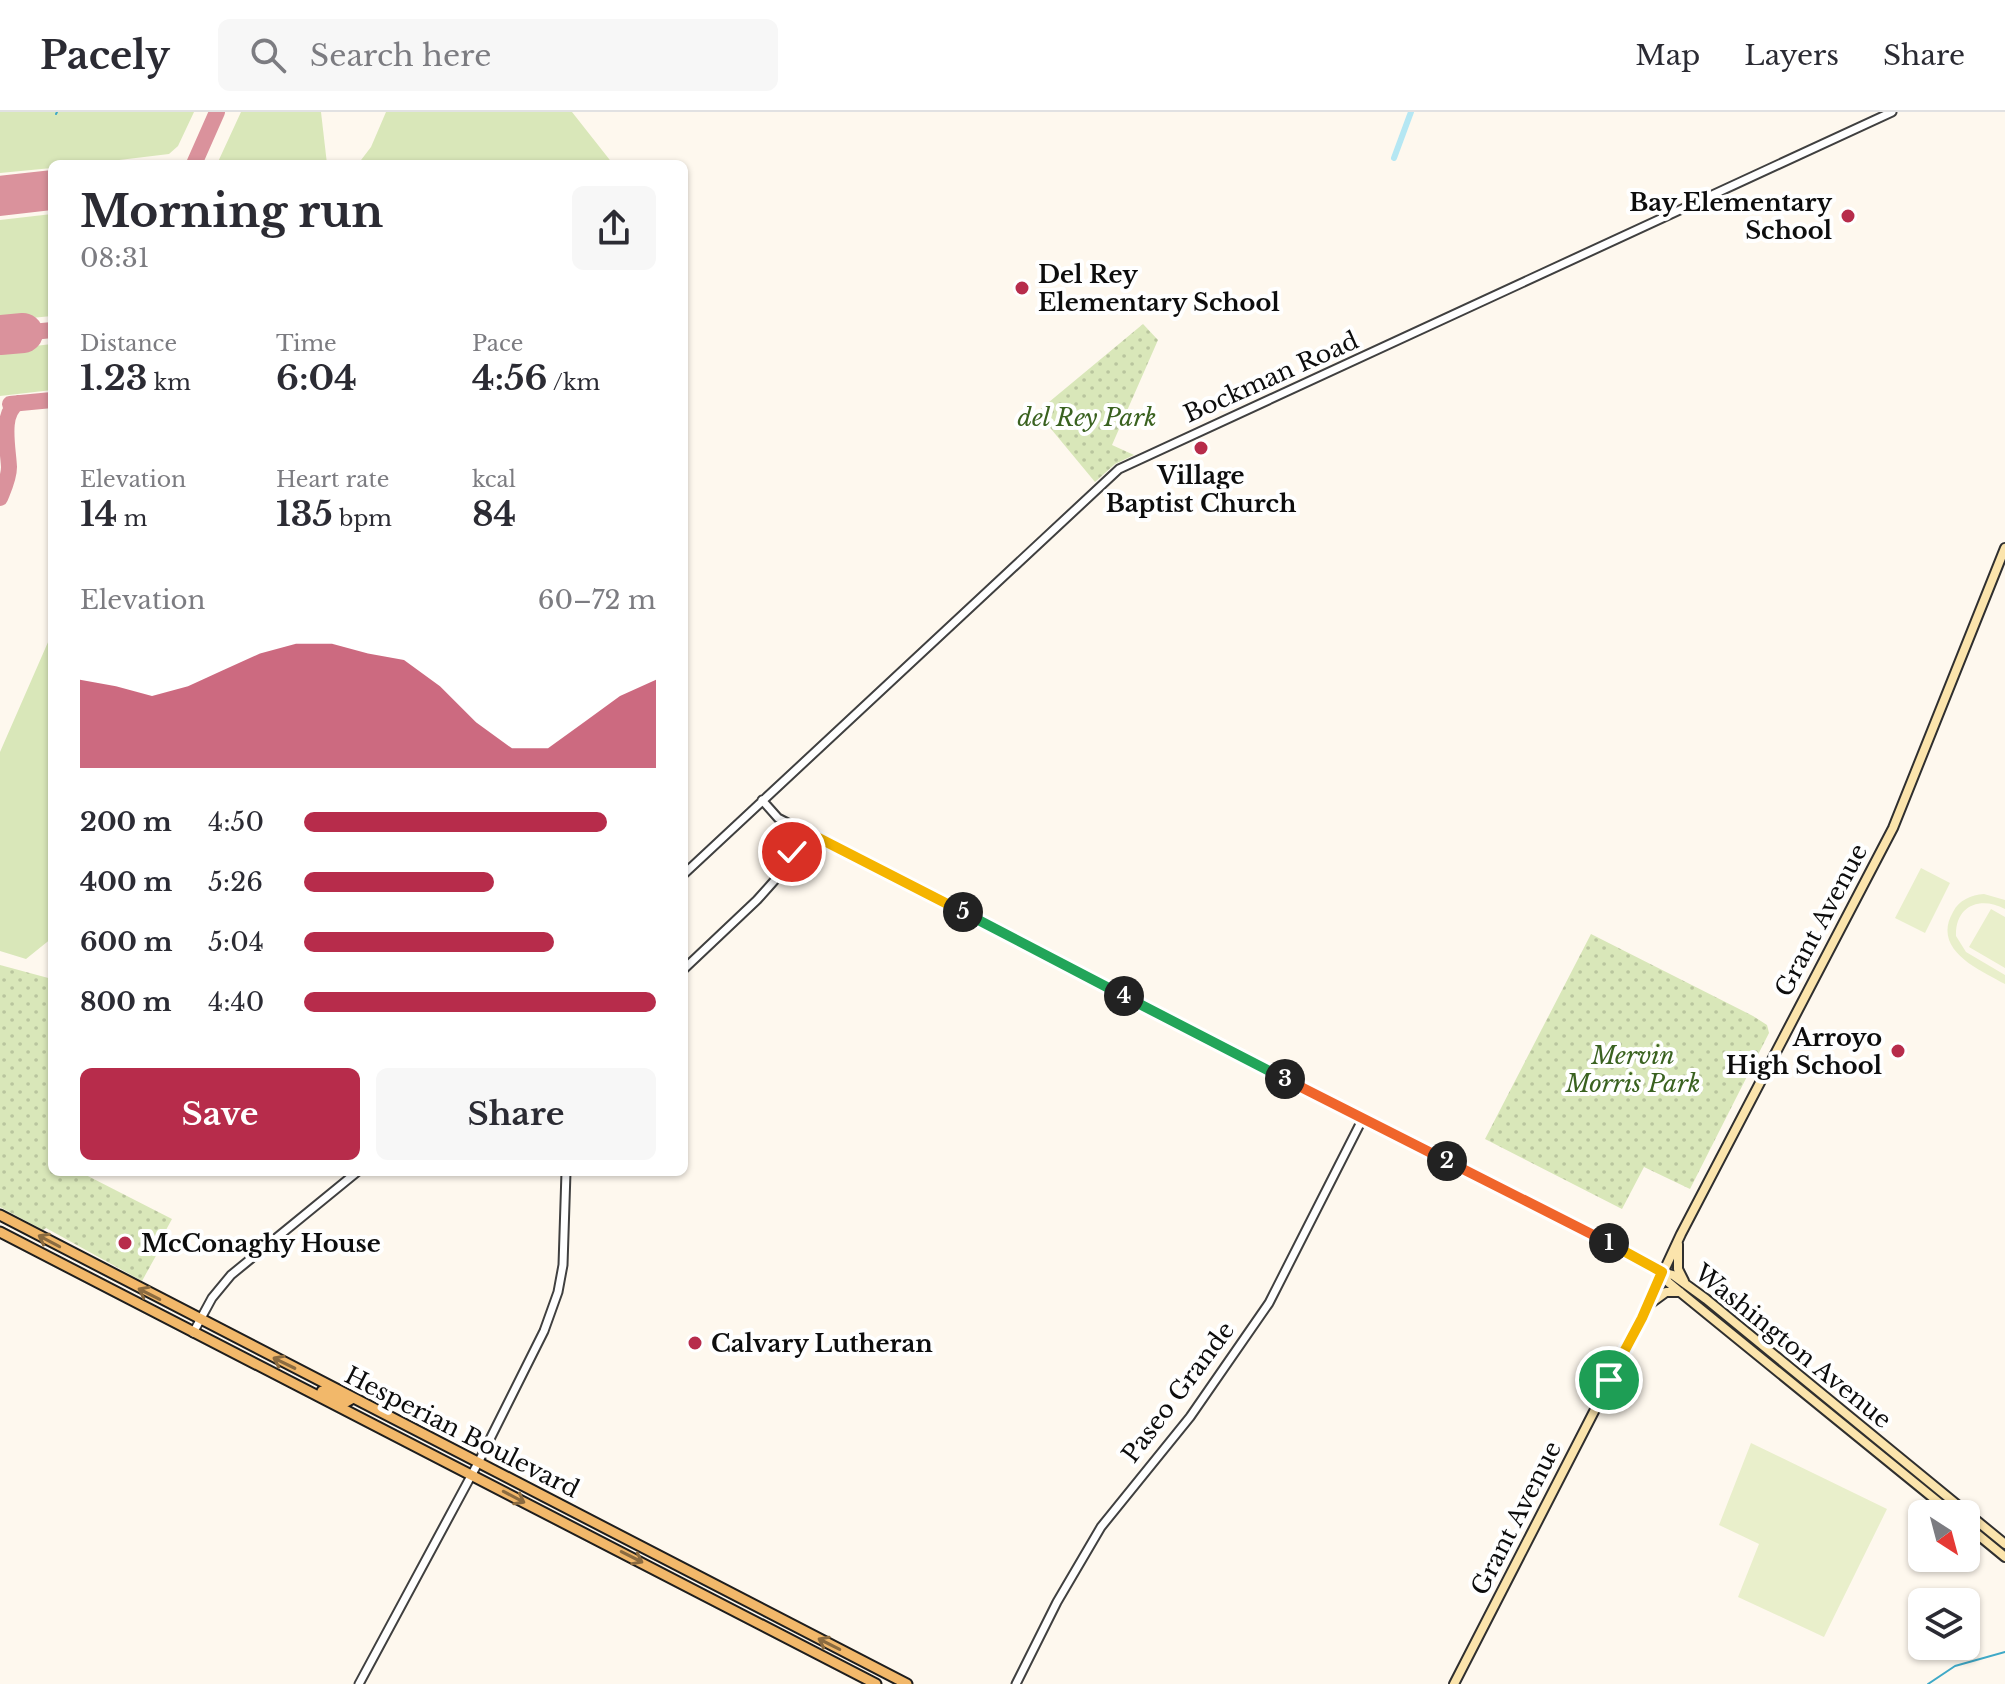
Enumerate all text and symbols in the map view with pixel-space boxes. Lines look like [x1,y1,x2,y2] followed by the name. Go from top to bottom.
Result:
[218,19,778,91] search box
[40,32,170,79] text: Pacely
[246,33,290,77] icon: search
[310,37,491,74] text: Search here
[1635,38,1700,73] text: Map
[1744,38,1839,73] text: Layers
[1883,38,1965,73] text: Share
[80,184,383,239] text: Morning run
[572,186,656,270] button: share
[1629,188,1832,245] place label: Bay Elementary School
[1839,207,1857,225] marker: Bay Elementary School
[80,242,149,274] text: 08:31
[1038,260,1280,317] place label: Del Rey Elementary School
[1013,279,1031,297] marker: Del Rey Elementary School
[1179,326,1363,428] street label: Bockman Road
[80,330,177,357] text: Distance
[276,330,337,357] text: Time
[472,330,523,357] text: Pace
[80,357,147,399] text: 1.23
[276,357,357,399] text: 6:04
[472,357,547,399] text: 4:56
[147,369,191,396] text: km
[547,369,600,396] text: /km
[1018,403,1156,432] park label: del Rey Park
[1192,439,1210,457] marker: Village Baptist Church
[1106,461,1296,518] place label: Village Baptist Church
[80,466,186,493] text: Elevation
[276,466,389,493] text: Heart rate
[472,466,516,493] text: kcal
[80,493,117,535] text: 14
[276,493,333,535] text: 135
[472,493,516,535] text: 84
[117,505,147,532] text: m
[333,505,392,532] text: bpm
[80,584,206,616] text: Elevation
[538,584,656,616] text: 60–72 m
[80,806,172,838] text: 200 m
[208,806,264,838] text: 4:50
[758,818,826,886] pin
[770,830,814,874] icon: check
[1769,839,1873,1001] street label: Grant Avenue
[80,866,172,898] text: 400 m
[208,866,263,898] text: 5:26
[943,892,983,932] pin: 5
[956,898,970,925] text: 5
[80,926,172,958] text: 600 m
[208,926,264,958] text: 5:04
[1104,976,1144,1016] pin: 4
[1117,982,1131,1009] text: 4
[80,986,171,1018] text: 800 m
[208,986,264,1018] text: 4:40
[1726,1023,1882,1080] place label: Arroyo High School
[1565,1041,1700,1098] park label: Mervin Morris Park
[1889,1042,1907,1060] marker: Arroyo High School
[1265,1059,1305,1099] pin: 3
[1278,1065,1292,1092] text: 3
[80,1068,360,1160] button: Save
[376,1068,656,1160] button: Share
[1427,1141,1467,1181] pin: 2
[1440,1147,1454,1174] text: 2
[1589,1223,1629,1263] pin: 1
[141,1229,381,1258] place label: McConaghy House
[1604,1229,1614,1256] text: 1
[38,1233,61,1249] one-way arrow
[116,1234,134,1252] marker: McConaghy House
[1688,1257,1897,1434] street label: Washington Avenue
[137,1285,161,1301] one-way arrow
[1116,1316,1240,1468] street label: Paseo Grande
[711,1329,933,1358] place label: Calvary Lutheran
[686,1334,704,1352] marker: Calvary Lutheran
[1575,1346,1643,1414] pin
[272,1355,296,1370] one-way arrow
[1587,1358,1631,1402] icon: arrive
[340,1360,584,1504] street label: Hesperian Boulevard
[1465,1436,1567,1600] street label: Grant Avenue
[501,1489,525,1505] one-way arrow
[1908,1500,1980,1572] north arrow
[1908,1500,1980,1660] map controls
[620,1550,644,1566] one-way arrow
[1908,1588,1980,1660] button: layers
[817,1635,841,1651] one-way arrow

